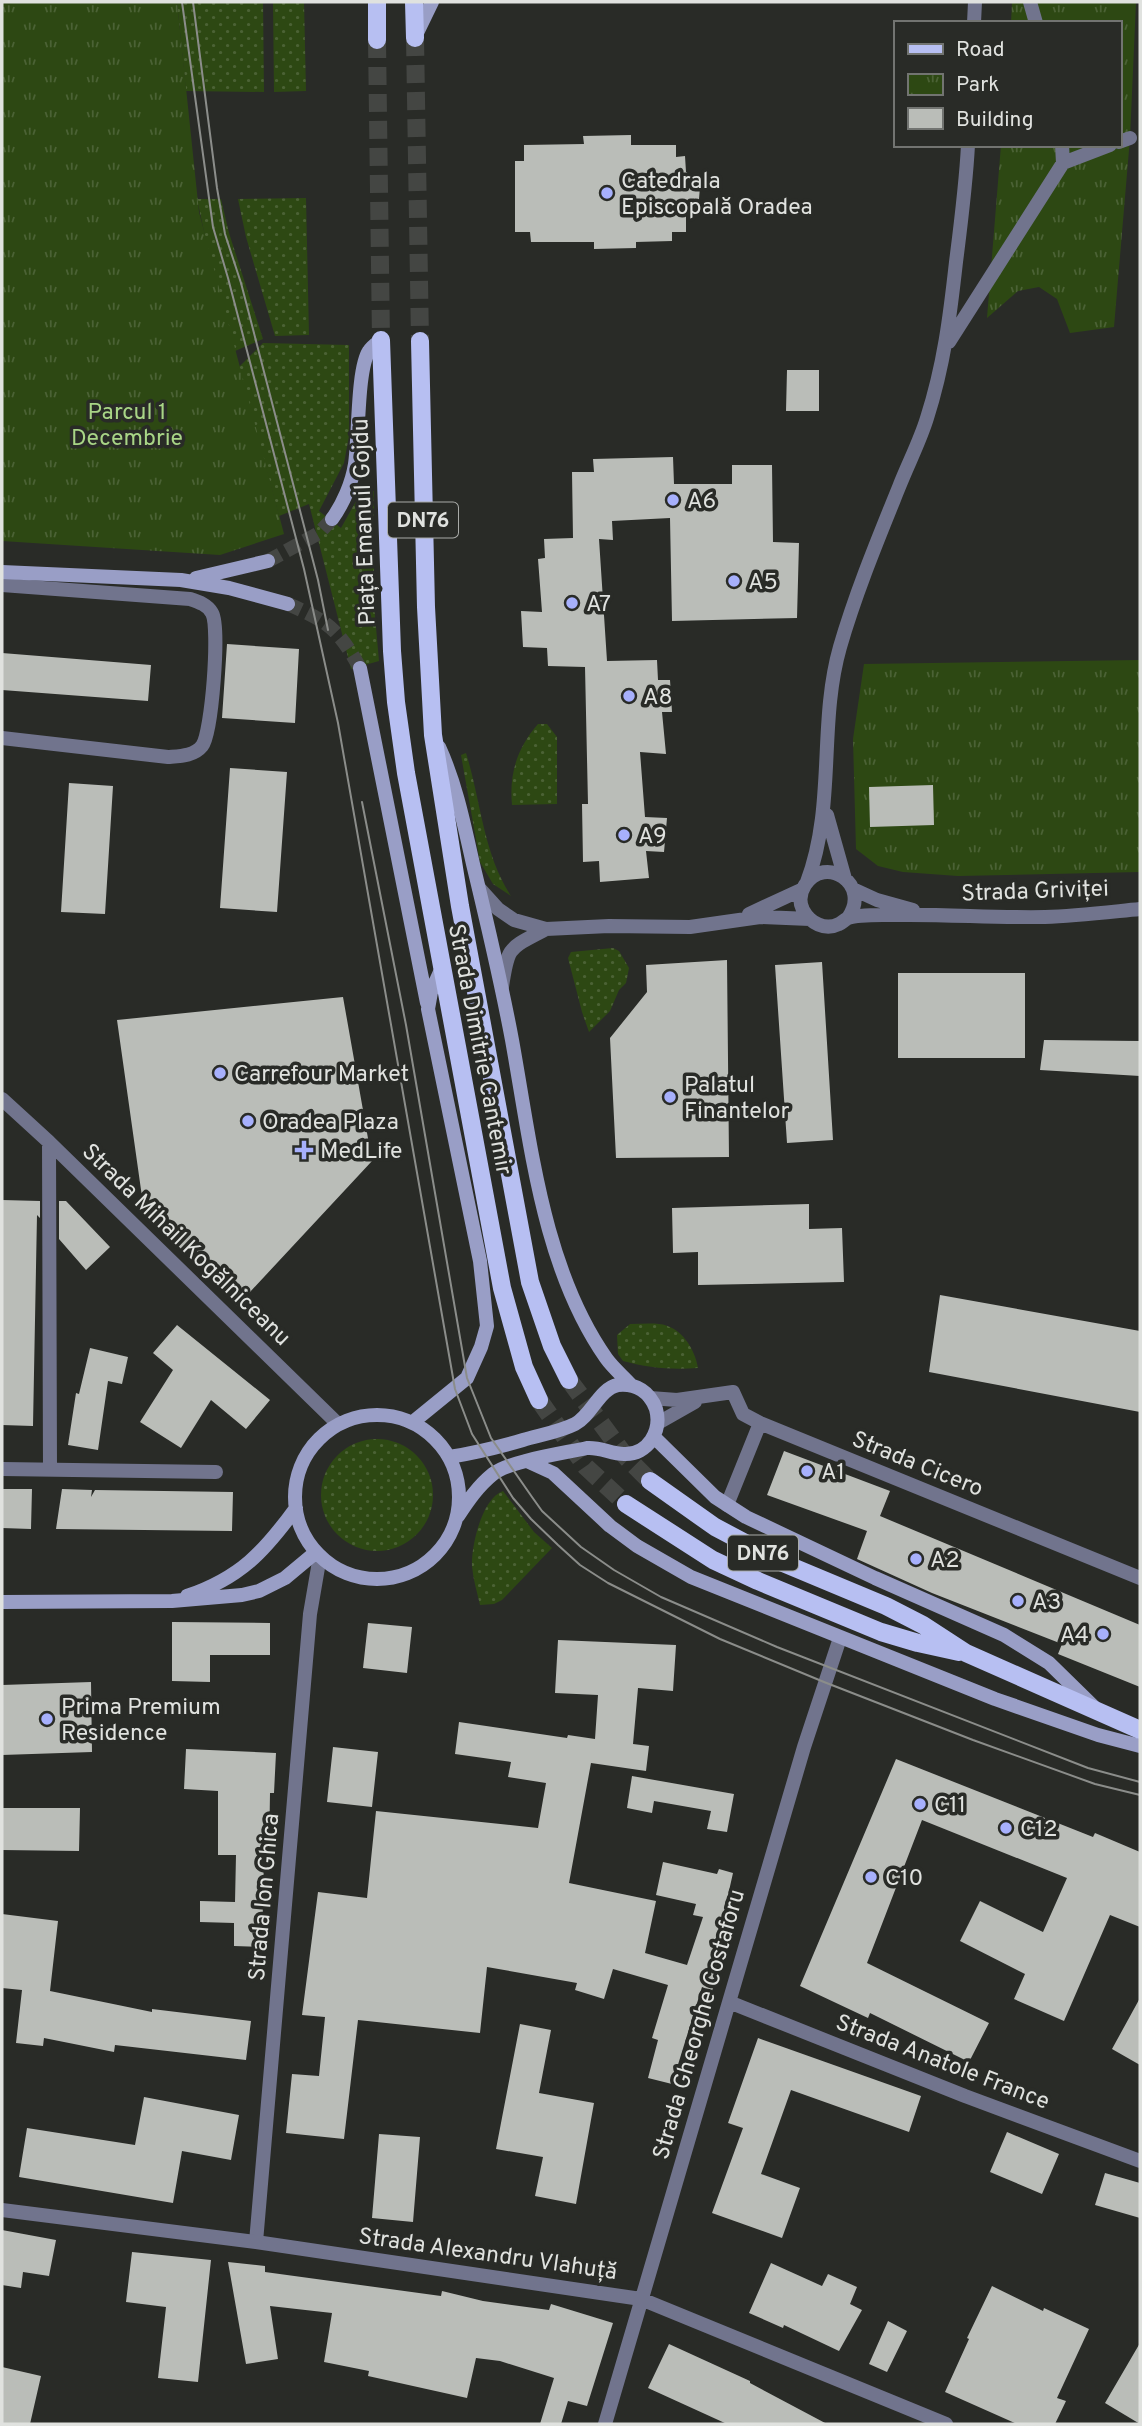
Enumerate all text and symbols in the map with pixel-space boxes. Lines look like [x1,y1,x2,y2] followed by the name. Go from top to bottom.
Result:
[894,21,1121,147] legend
[956,37,1005,64] text: Road
[956,72,999,99] text: Park
[956,107,1034,134] text: Building
[621,168,813,223] place label: Catedrala Episcopală Oradea
[599,185,615,201] marker: Catedrala Episcopală Oradea
[71,399,183,454] park label: Parcul 1 Decembrie
[347,418,384,626] street label: Piața Emanuil Gojdu
[687,488,716,517] place label: A6
[665,492,681,508] marker: A6
[388,503,458,538] road number: DN76
[748,569,778,598] place label: A5
[726,573,742,589] marker: A5
[586,591,611,620] place label: A7
[564,595,580,611] marker: A7
[643,684,672,713] place label: A8
[621,688,637,704] marker: A8
[638,823,667,852] place label: A9
[616,827,632,843] marker: A9
[961,875,1109,910] street label: Strada Griviței
[440,922,517,1177] street label: Strada Dimitrie Cantemir
[234,1061,409,1090] place label: Carrefour Market
[212,1065,228,1081] marker: Carrefour Market
[684,1072,789,1127] place label: Palatul Finantelor
[662,1089,678,1105] marker: Palatul Finantelor
[262,1109,399,1138] place label: Oradea Plaza
[240,1113,256,1129] marker: Oradea Plaza
[75,1138,296,1353] street label: Strada Mihail Kogălniceanu
[320,1138,402,1167] place label: MedLife
[294,1140,314,1160] marker: MedLife
[847,1426,987,1505] street label: Strada Cicero
[821,1459,845,1488] place label: A1
[799,1463,815,1479] marker: A1
[728,1536,798,1570] road number: DN76
[930,1547,960,1576] place label: A2
[908,1551,924,1567] marker: A2
[1032,1589,1061,1618] place label: A3
[1010,1593,1026,1609] marker: A3
[1060,1622,1089,1651] place label: A4
[1095,1626,1111,1642] marker: A4
[61,1694,221,1749] place label: Prima Premium Residence
[39,1711,55,1727] marker: Prima Premium Residence
[934,1792,966,1821] place label: C11
[912,1796,928,1812] marker: C11
[244,1812,287,1982] street label: Strada Ion Ghica
[1020,1816,1058,1845] place label: C12
[998,1820,1014,1836] marker: C12
[885,1865,923,1894] place label: C10
[863,1869,879,1885] marker: C10
[648,1886,753,2163] street label: Strada Gheorghe Costaforu
[831,2009,1053,2117] street label: Strada Anatole France
[357,2223,619,2288] street label: Strada Alexandru Vlahuță

